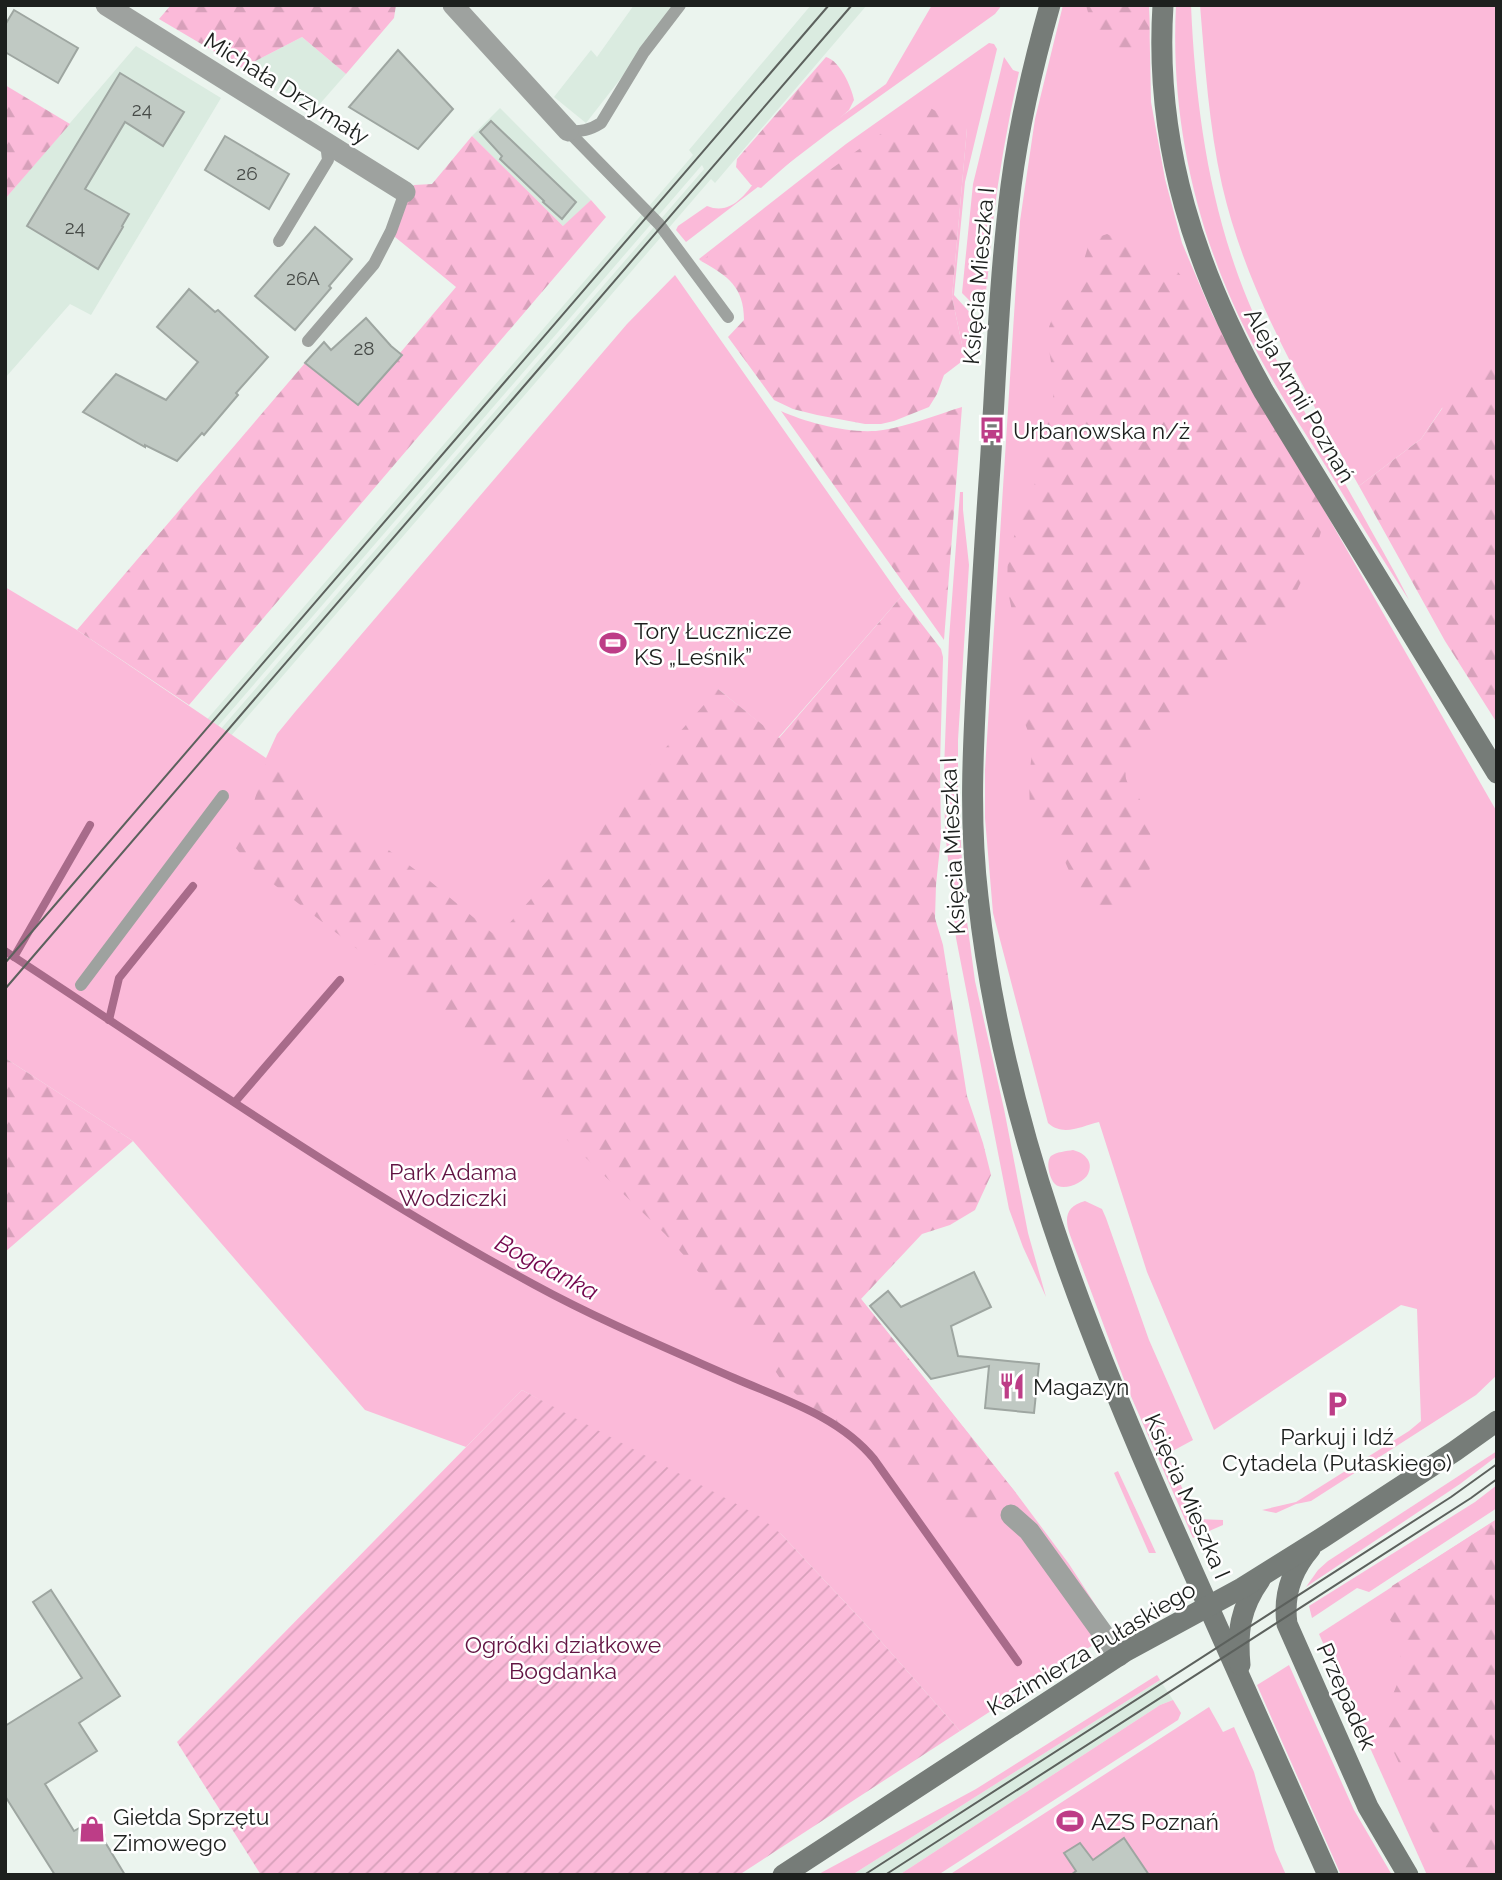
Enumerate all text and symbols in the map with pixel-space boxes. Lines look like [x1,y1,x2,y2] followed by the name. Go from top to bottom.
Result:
[199,26,375,150] street label: Michała Drzymały
[132,98,152,120] house number: 24
[236,162,258,184] house number: 26
[957,186,999,366] street label: Księcia Mieszka I
[65,216,85,238] house number: 24
[286,267,320,289] house number: 26A
[1239,303,1361,487] street label: Aleja Armii Poznań
[353,337,375,359] house number: 28
[977,415,1007,445] bus stop icon: Urbanowska n/ż
[1013,417,1190,444] place label: Urbanowska n/ż
[634,617,792,670] place label: Tory Łucznicze KS „Leśnik”
[598,628,628,658] sports icon: Tory Łucznicze KS „Leśnik”
[934,757,970,935] street label: Księcia Mieszka I
[389,1158,517,1211] park label: Park Adama Wodziczki
[491,1228,603,1306] water label: Bogdanka
[997,1371,1027,1401] restaurant icon: Magazyn
[1033,1373,1130,1400] place label: Magazyn
[1322,1389,1352,1419] parking icon: Parkuj i Idź Cytadela (Pułaskiego)
[1140,1409,1236,1583] street label: Księcia Mieszka I
[1222,1423,1452,1476] place label: Parkuj i Idź Cytadela (Pułaskiego)
[982,1575,1200,1721] street label: Kazimierza Pułaskiego
[465,1631,661,1684] park label: Ogródki działkowe Bogdanka
[1312,1639,1382,1753] street label: Przepadek
[113,1803,269,1856] place label: Giełda Sprzętu Zimowego
[1055,1806,1085,1836] sports icon: AZS Poznań
[1091,1808,1219,1835] place label: AZS Poznań
[77,1814,107,1844] shop icon: Giełda Sprzętu Zimowego

